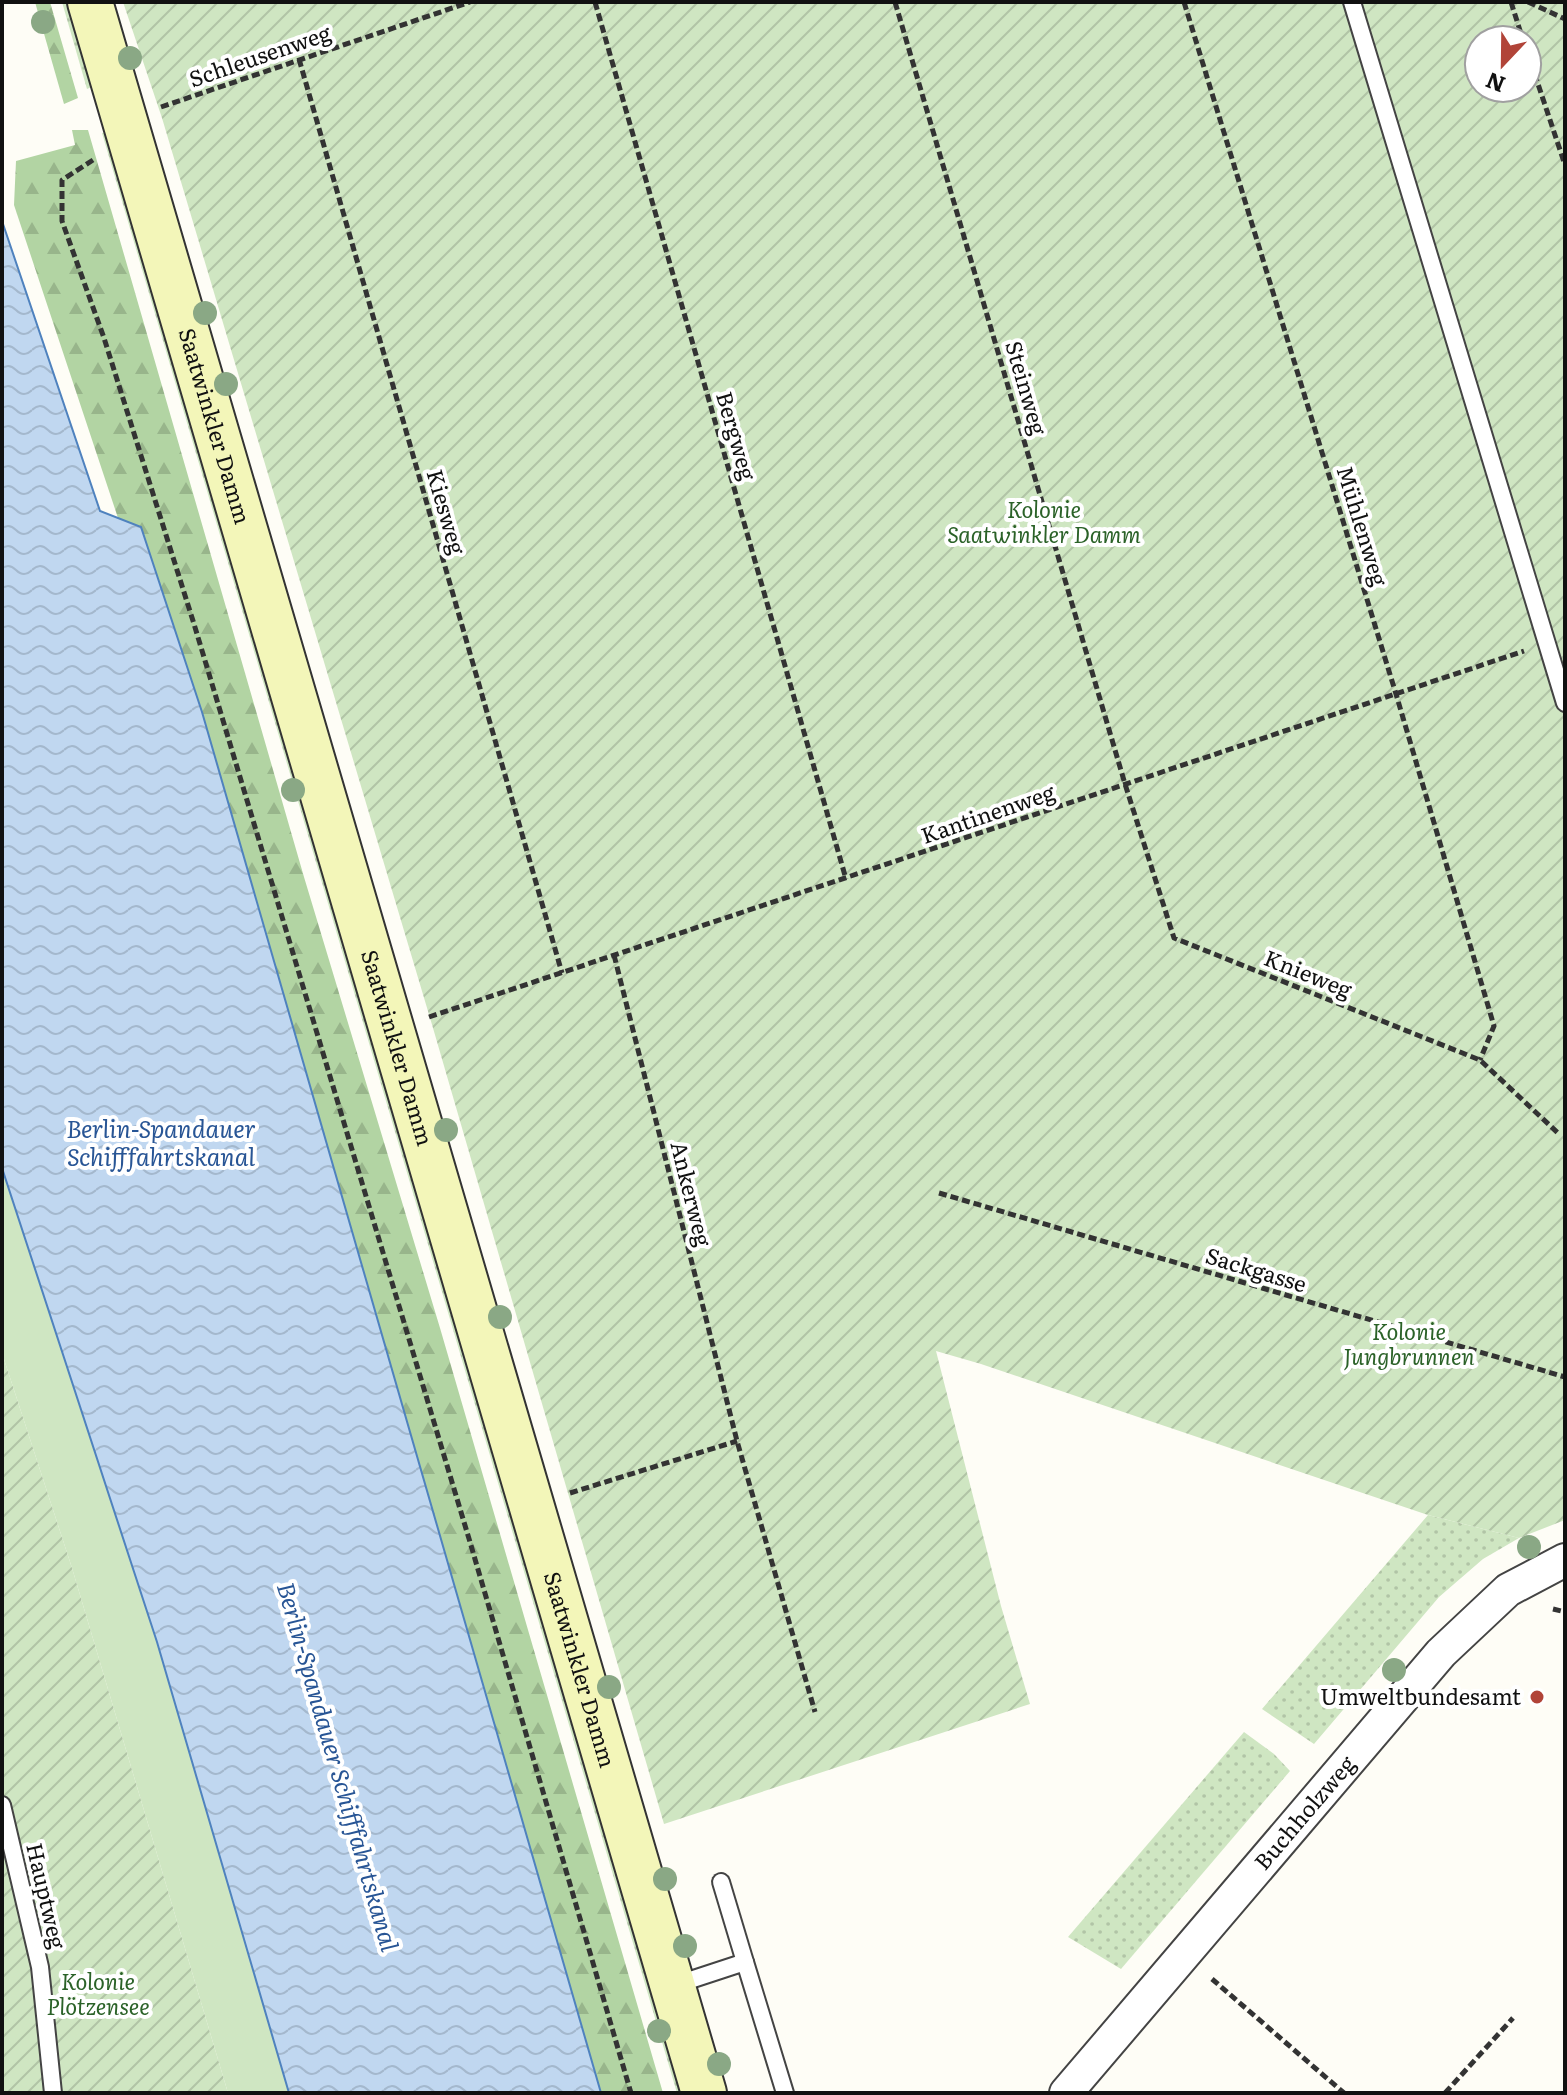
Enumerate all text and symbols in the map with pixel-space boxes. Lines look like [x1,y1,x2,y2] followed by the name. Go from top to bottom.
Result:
[184,15,336,94] street label: Schleusenweg
[1463,24,1543,104] north arrow
[1480,65,1510,103] text: N
[172,324,260,528] street label: Saatwinkler Damm
[998,337,1057,439] street label: Steinweg
[709,387,766,484] street label: Bergweg
[1329,461,1398,590] street label: Mühlenweg
[420,465,476,559] street label: Kiesweg
[947,492,1141,550] park label: Kolonie Saatwinkler Damm
[916,774,1060,851] street label: Kantinenweg
[1260,940,1358,1005] street label: Knieweg
[354,945,443,1149] street label: Saatwinkler Damm
[66,1110,256,1173] water label: Berlin-Spandauer Schifffahrtskanal
[663,1138,722,1250] street label: Ankerweg
[1202,1238,1311,1300] street label: Sackgasse
[1343,1314,1475,1372] park label: Kolonie Jungbrunnen
[537,1567,626,1771] street label: Saatwinkler Damm
[270,1578,409,1955] water label: Berlin-Spandauer Schifffahrtskanal
[1320,1679,1521,1712] place label: Umweltbundesamt
[1528,1688,1546,1706] marker: Umweltbundesamt
[1245,1747,1362,1876] street label: Buchholzweg
[19,1839,76,1953] street label: Hauptweg
[46,1964,150,2022] park label: Kolonie Plötzensee

